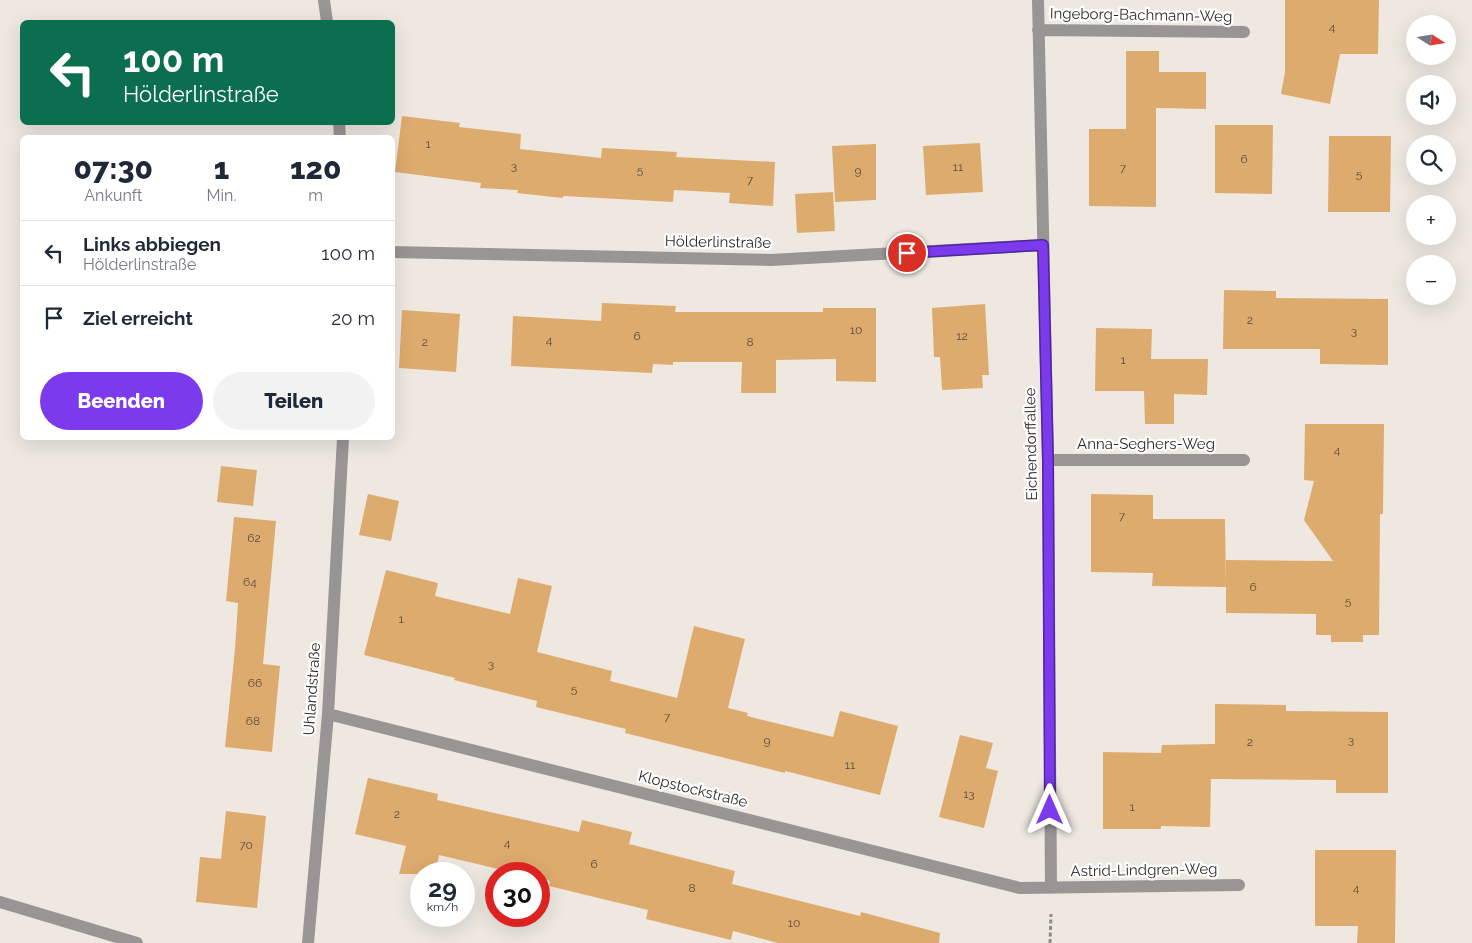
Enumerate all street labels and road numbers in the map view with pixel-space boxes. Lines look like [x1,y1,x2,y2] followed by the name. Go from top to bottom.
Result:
[1050,4,1232,26] street label: Ingeborg-Bachmann-Weg
[665,232,771,252] street label: Hölderlinstraße
[1021,387,1041,501] street label: Eichendorffallee
[1077,435,1215,453] street label: Anna-Seghers-Weg
[300,642,324,736] street label: Uhlandstraße
[637,767,750,811] street label: Klopstockstraße
[1070,860,1218,880] street label: Astrid-Lindgren-Weg

